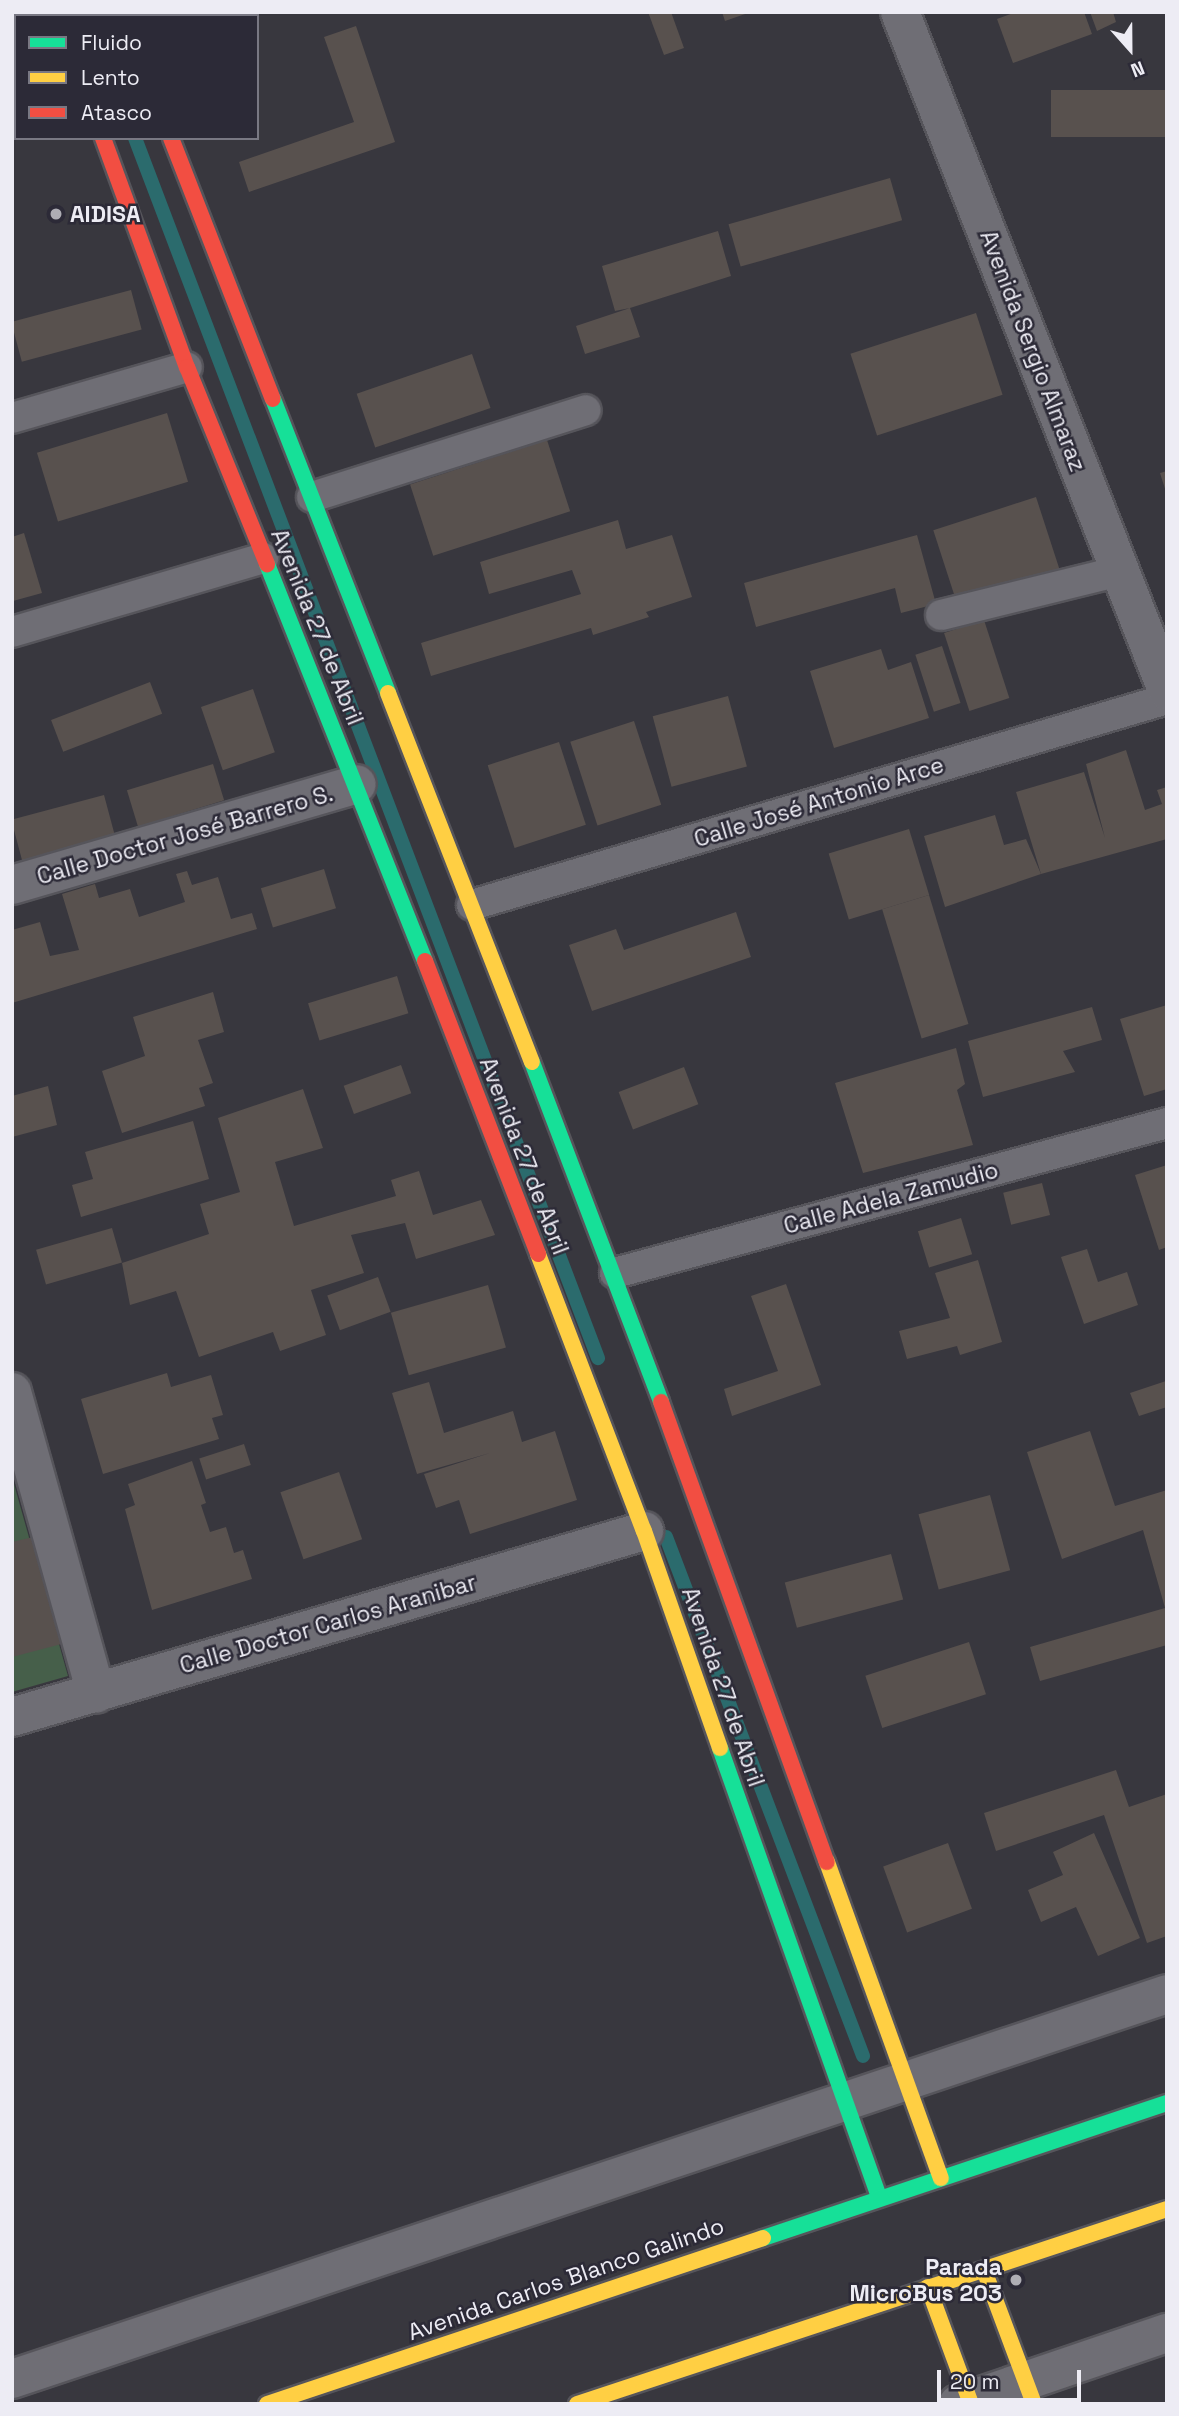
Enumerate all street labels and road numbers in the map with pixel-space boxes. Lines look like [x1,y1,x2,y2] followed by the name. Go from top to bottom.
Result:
[974,226,1092,476] street label: Avenida Sergio Almaraz
[265,525,369,729] street label: Avenida 27 de Abril
[690,751,948,853] street label: Calle José Antonio Arce
[34,779,336,891] street label: Calle Doctor José Barrero S.
[474,1053,574,1259] street label: Avenida 27 de Abril
[781,1156,1001,1240] street label: Calle Adela Zamudio
[176,1568,480,1680] street label: Calle Doctor Carlos Aranibar
[676,1583,770,1791] street label: Avenida 27 de Abril
[404,2212,728,2346] street label: Avenida Carlos Blanco Galindo

